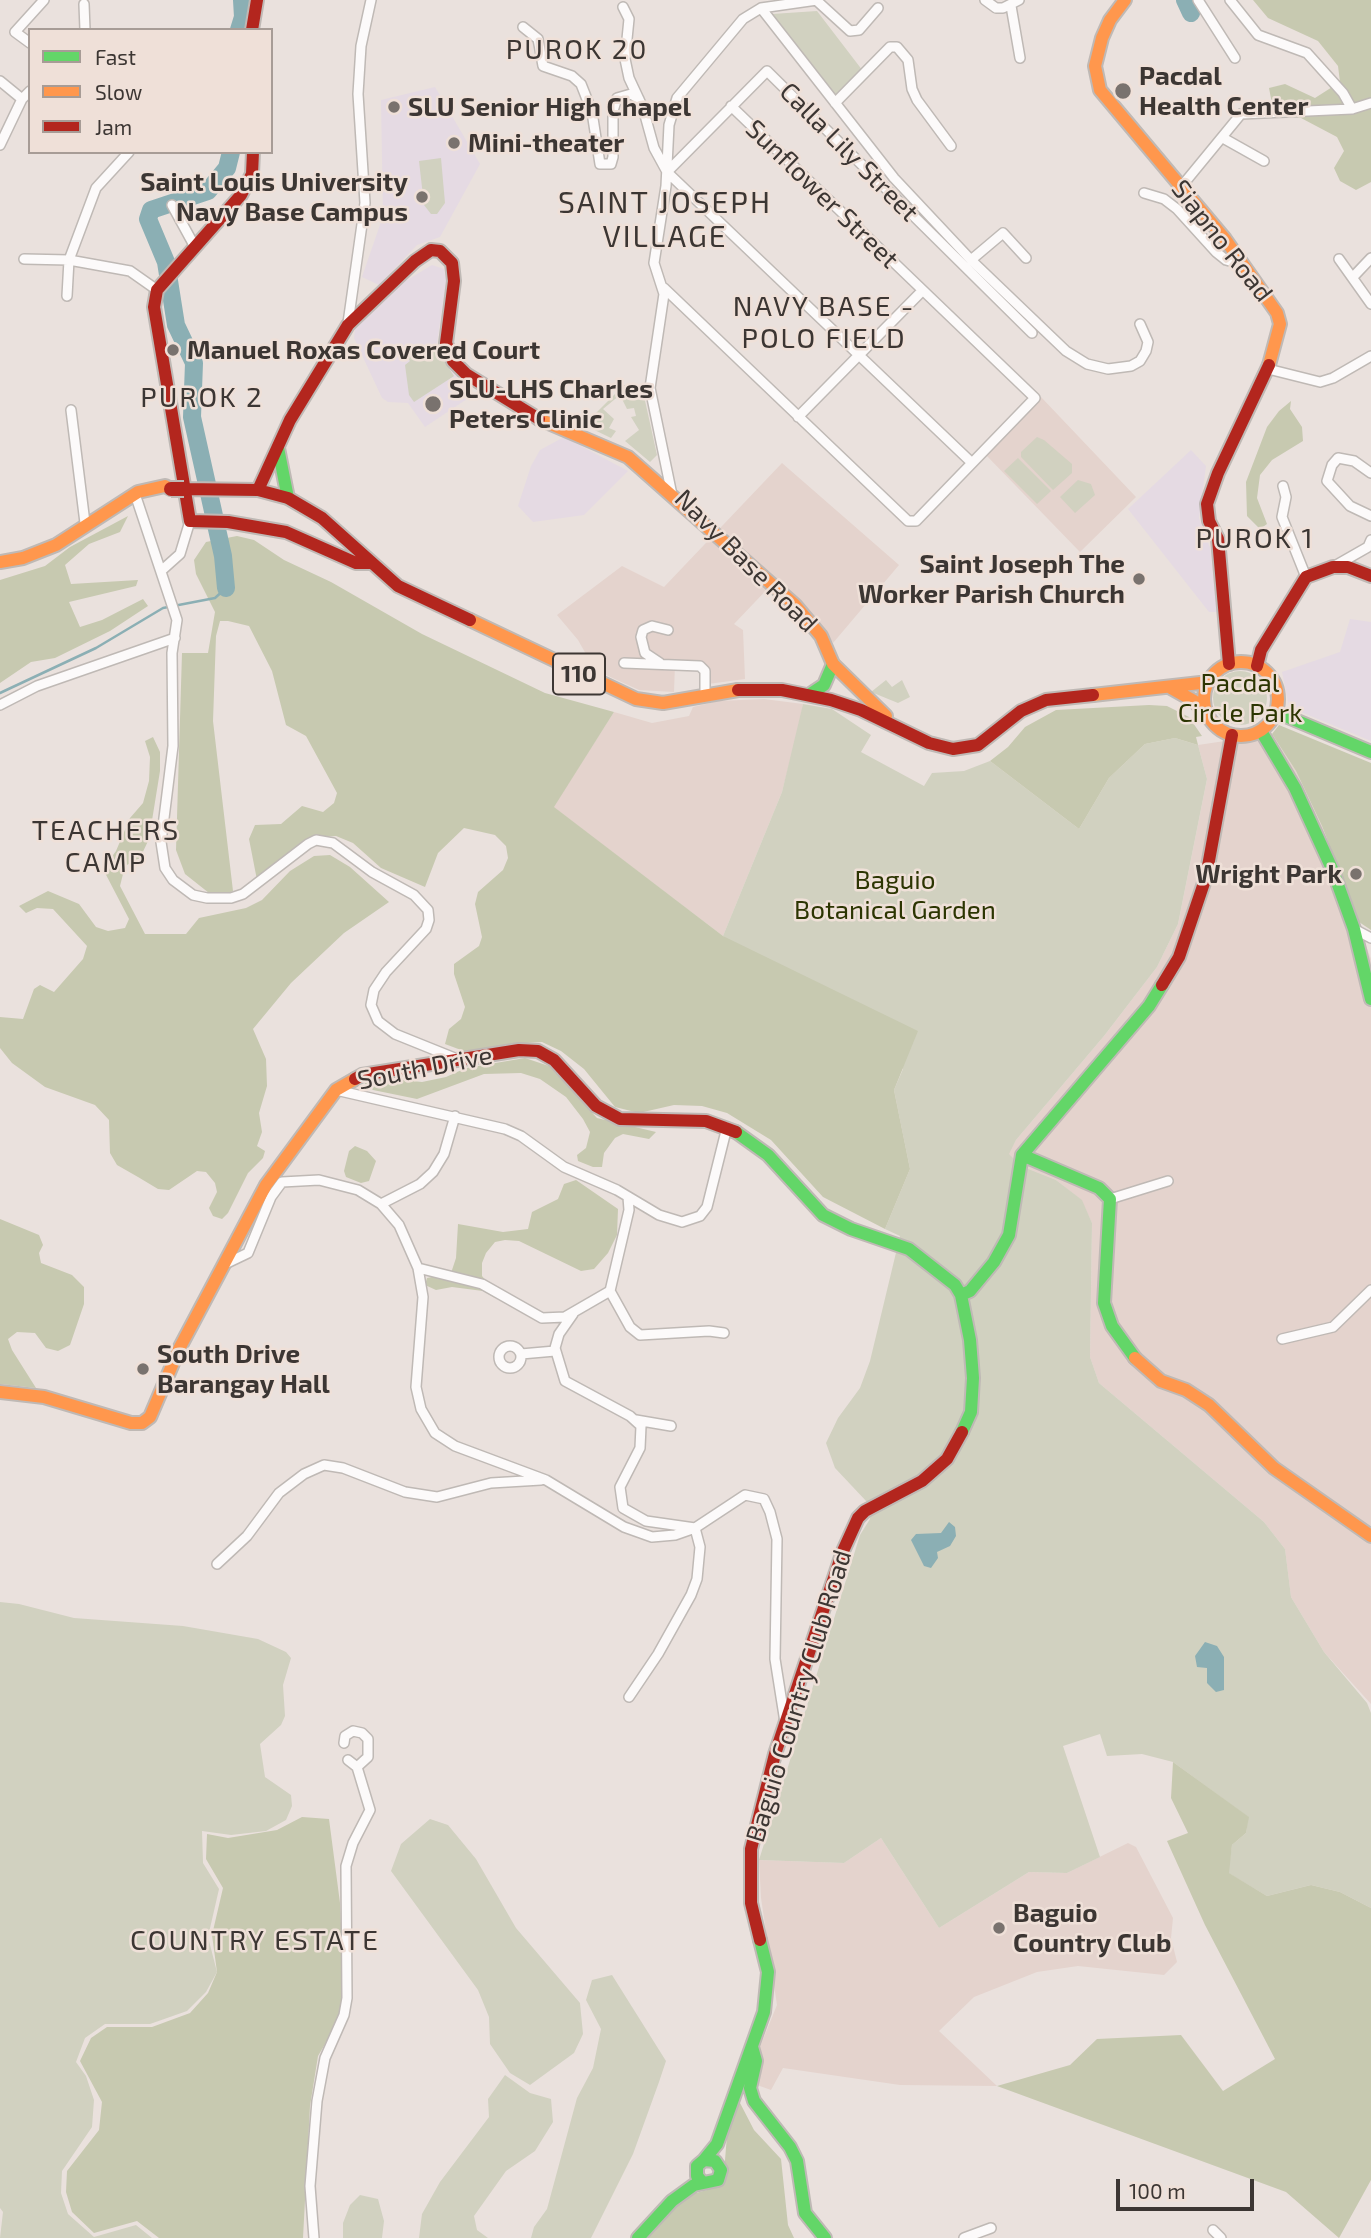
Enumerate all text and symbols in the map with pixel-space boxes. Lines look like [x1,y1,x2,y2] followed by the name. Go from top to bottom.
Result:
[28,28,273,154] legend
[507,33,647,67] district label: PUROK 20
[95,44,136,69] text: Fast
[1139,60,1309,122] place label: Pacdal Health Center
[773,76,925,228] street label: Calla Lily Street
[95,79,142,104] text: Slow
[1113,81,1133,101] marker: Pacdal Health Center
[408,91,691,123] place label: SLU Senior High Chapel
[386,99,402,115] marker: SLU Senior High Chapel
[739,113,905,275] street label: Sunflower Street
[95,114,132,139] text: Jam
[468,127,624,159] place label: Mini-theater
[446,135,462,151] marker: Mini-theater
[140,166,408,228] place label: Saint Louis University Navy Base Campus
[1165,174,1279,308] street label: Siapno Road
[559,185,771,256] district label: SAINT JOSEPH VILLAGE
[414,189,430,205] marker: Saint Louis University Navy Base Campus
[734,290,914,356] district label: NAVY BASE - POLO FIELD
[187,334,540,366] place label: Manuel Roxas Covered Court
[165,342,181,358] marker: Manuel Roxas Covered Court
[449,373,653,434] place label: SLU-LHS Charles Peters Clinic
[141,381,263,415] district label: PUROK 2
[423,394,443,414] marker: SLU-LHS Charles Peters Clinic
[668,483,824,639] street label: Navy Base Road
[1196,522,1314,556] district label: PUROK 1
[858,548,1125,610] place label: Saint Joseph The Worker Parish Church
[1131,571,1147,587] marker: Saint Joseph The Worker Parish Church
[553,654,605,694] road number: 110
[1178,667,1302,728] park label: Pacdal Circle Park
[33,814,179,880] district label: TEACHERS CAMP
[1195,858,1342,890] place label: Wright Park
[794,864,996,926] park label: Baguio Botanical Garden
[1348,866,1364,882] marker: Wright Park
[355,1040,495,1096] street label: South Drive
[157,1338,330,1400] place label: South Drive Barangay Hall
[135,1361,151,1377] marker: South Drive Barangay Hall
[740,1546,858,1846] street label: Baguio Country Club Road
[1013,1897,1171,1958] place label: Baguio Country Club
[991,1920,1007,1936] marker: Baguio Country Club
[132,1924,378,1958] district label: COUNTRY ESTATE
[1119,2164,1257,2208] scale bar
[1129,2178,1186,2203] text: 100 m

